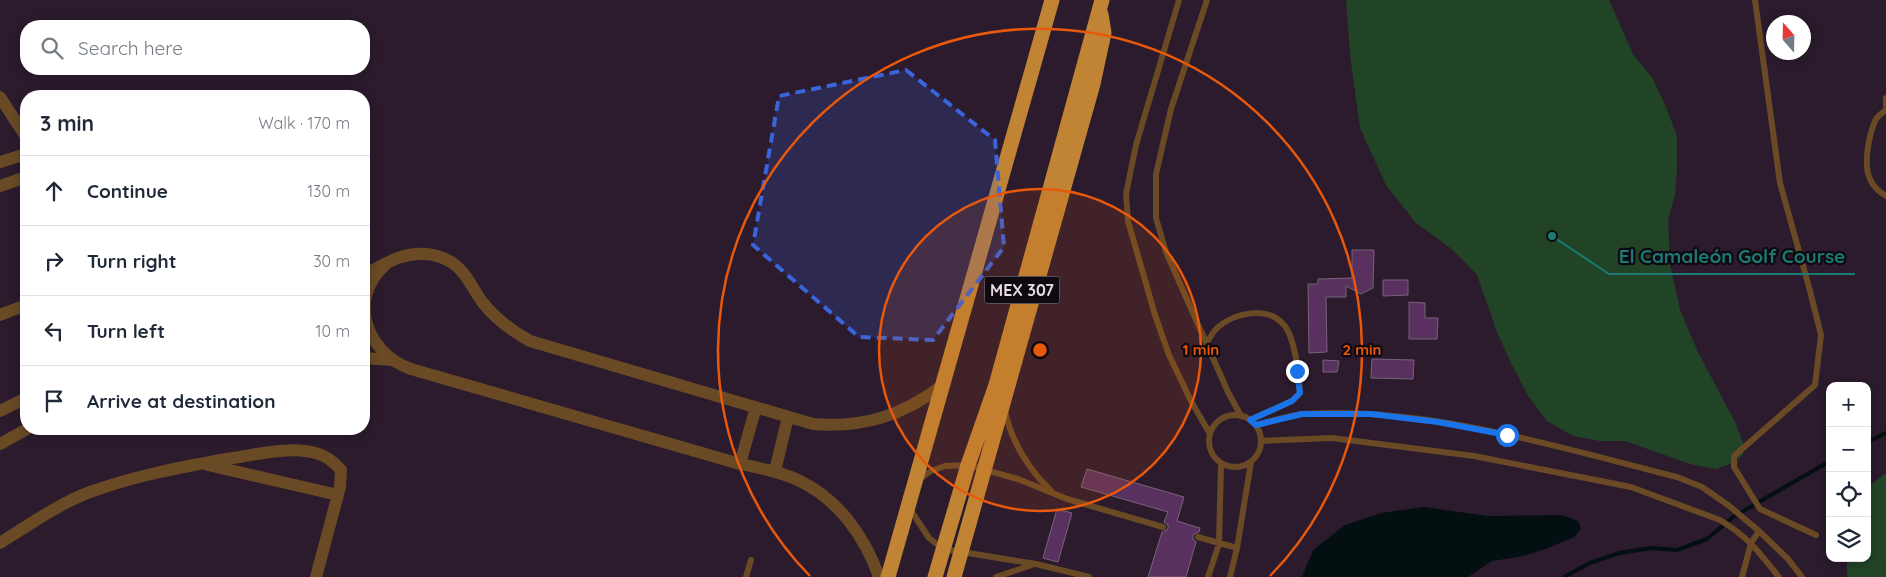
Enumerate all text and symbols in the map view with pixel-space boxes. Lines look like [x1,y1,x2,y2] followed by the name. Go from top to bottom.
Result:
[1766,15,1811,60] north arrow
[20,20,370,75] search box
[38,34,66,62] icon: search
[78,36,183,60] text: Search here
[40,110,94,136] text: 3 min
[258,113,350,133] text: Walk · 170 m
[40,177,68,205] icon: ahead
[87,179,168,203] text: Continue
[307,181,350,201] text: 130 m
[1609,240,1855,274] callout: El Camaleón Golf Course
[1619,244,1845,268] text: El Camaleón Golf Course
[40,247,68,275] icon: right
[87,249,176,273] text: Turn right
[313,251,350,271] text: 30 m
[984,276,1060,304] road number: MEX 307
[40,317,68,345] icon: left
[87,319,165,343] text: Turn left
[316,321,350,341] text: 10 m
[1183,340,1219,359] text: 1 min
[1342,340,1382,359] text: 2 min
[1031,341,1049,359] centre of rings
[1286,360,1309,383] route end
[1826,382,1871,562] map controls
[1826,382,1871,427] button: +
[40,387,68,415] icon: arrive
[87,389,276,413] text: Arrive at destination
[1496,424,1519,447] route start
[1826,427,1871,472] button: −
[1826,472,1871,517] button: locate
[1826,517,1871,562] button: layers

